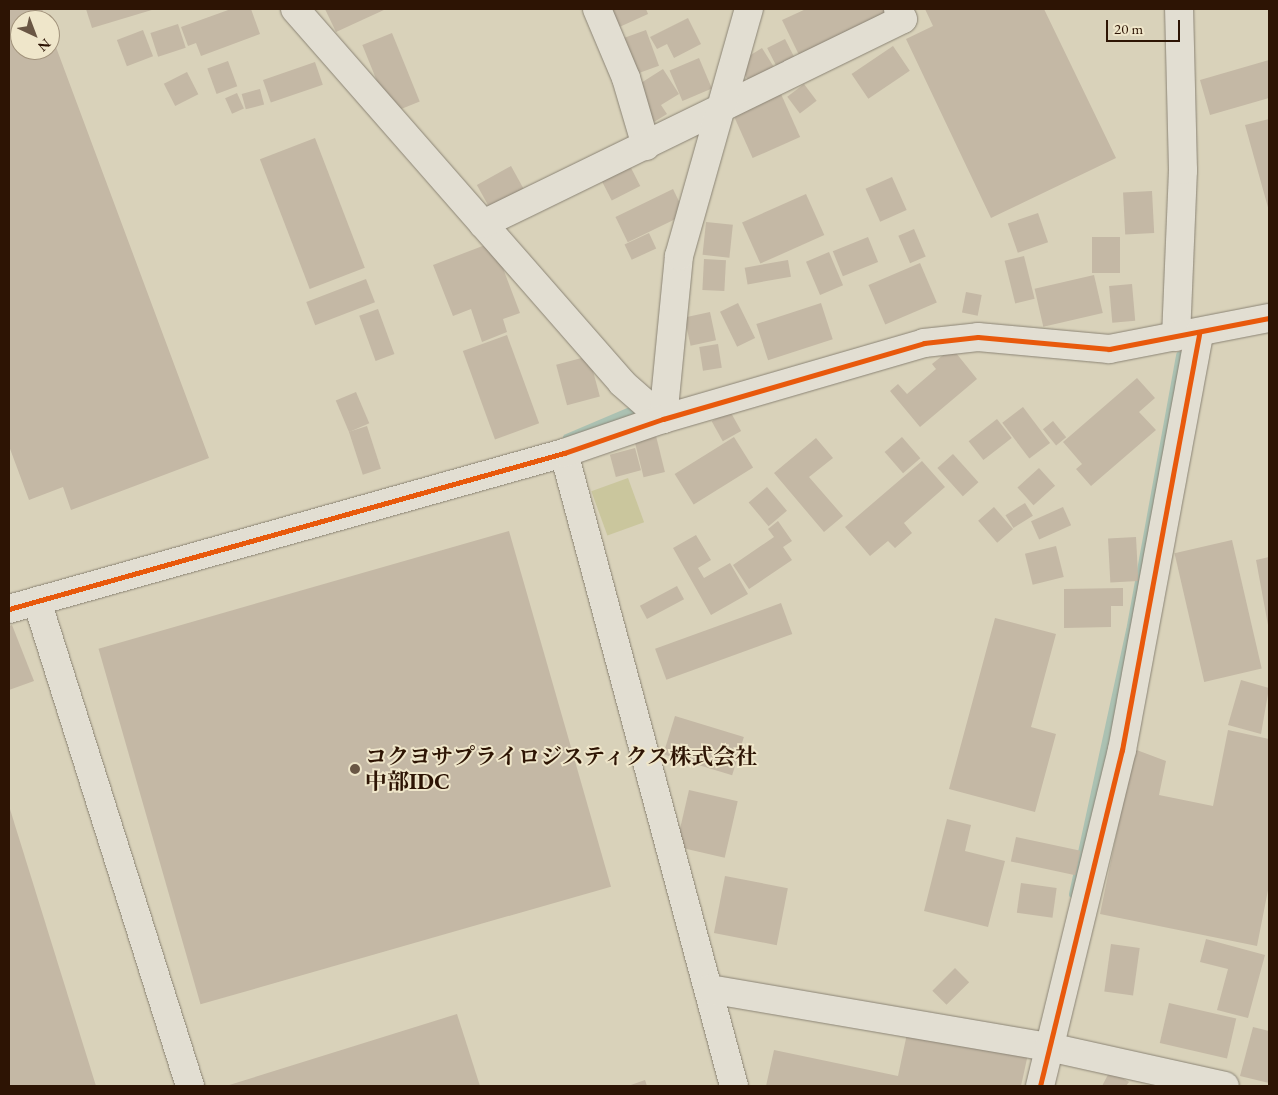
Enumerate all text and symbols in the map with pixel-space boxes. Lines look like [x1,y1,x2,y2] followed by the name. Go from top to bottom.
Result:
[10,10,60,60] north arrow
[1108,10,1182,42] scale bar
[1114,19,1143,38] text: 20 m
[34,35,55,56] text: N
[365,743,761,794] place label: コクヨサプライロジスティクス株式会社 中部IDC
[349,763,361,775] marker: コクヨサプライロジスティクス株式会社 中部IDC

